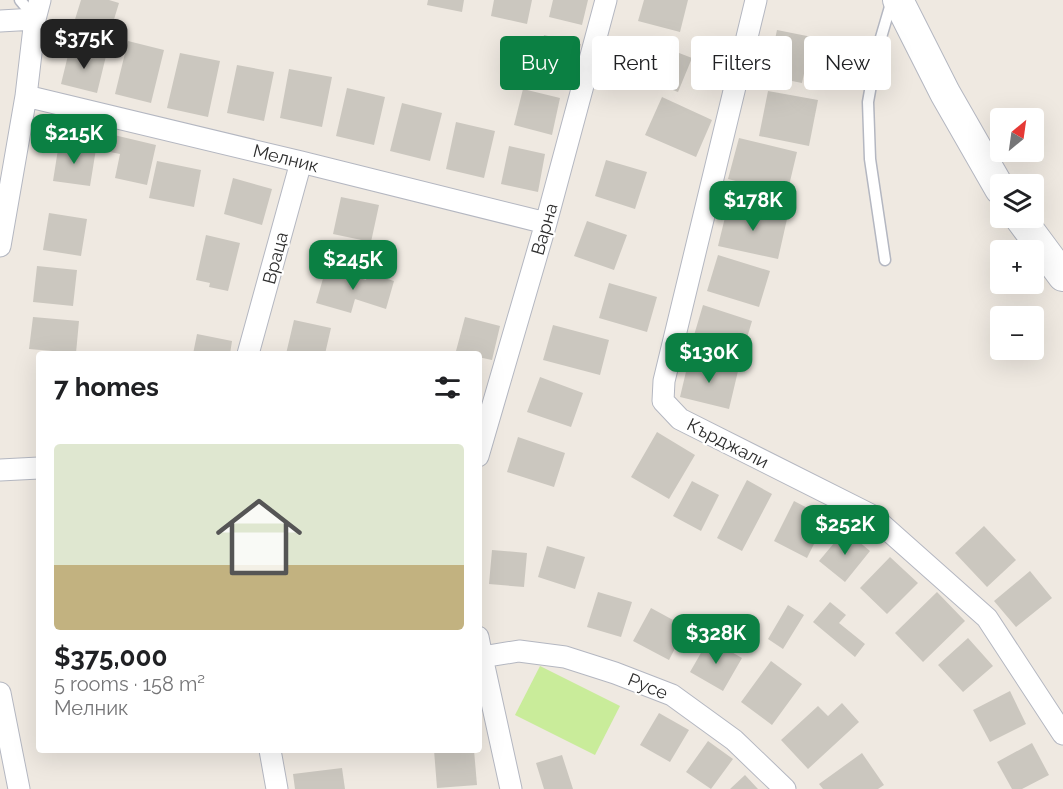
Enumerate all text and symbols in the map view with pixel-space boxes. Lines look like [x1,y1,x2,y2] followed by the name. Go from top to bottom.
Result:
[42,19,126,70] pin: $375K
[54,26,114,50] text: $375K
[500,36,580,90] chip: Buy
[592,36,679,90] chip: Rent
[691,36,792,90] chip: Filters
[804,36,891,90] chip: New
[990,108,1044,162] north arrow
[990,108,1044,360] map controls
[32,114,116,165] pin: $215K
[45,121,103,145] text: $215K
[251,140,321,176] street label: Мелник
[990,174,1044,228] button: layers
[711,181,795,232] pin: $178K
[723,188,783,212] text: $178K
[527,201,561,257] street label: Варна
[258,230,292,286] street label: Враца
[311,240,395,291] pin: $245K
[990,240,1044,294] button: +
[323,247,383,271] text: $245K
[990,306,1044,360] button: −
[667,333,751,384] pin: $130K
[679,340,739,364] text: $130K
[431,371,464,404] icon: filters
[54,372,159,402] text: 7 homes
[684,414,772,472] street label: Кърджали
[205,483,313,591] icon: home
[803,505,887,556] pin: $252K
[815,512,875,536] text: $252K
[674,614,758,665] pin: $328K
[686,621,746,645] text: $328K
[54,642,167,672] text: $375,000
[625,669,671,704] street label: Русе
[54,672,205,696] text: 5 rooms · 158 m²
[54,696,128,720] text: Мелник

